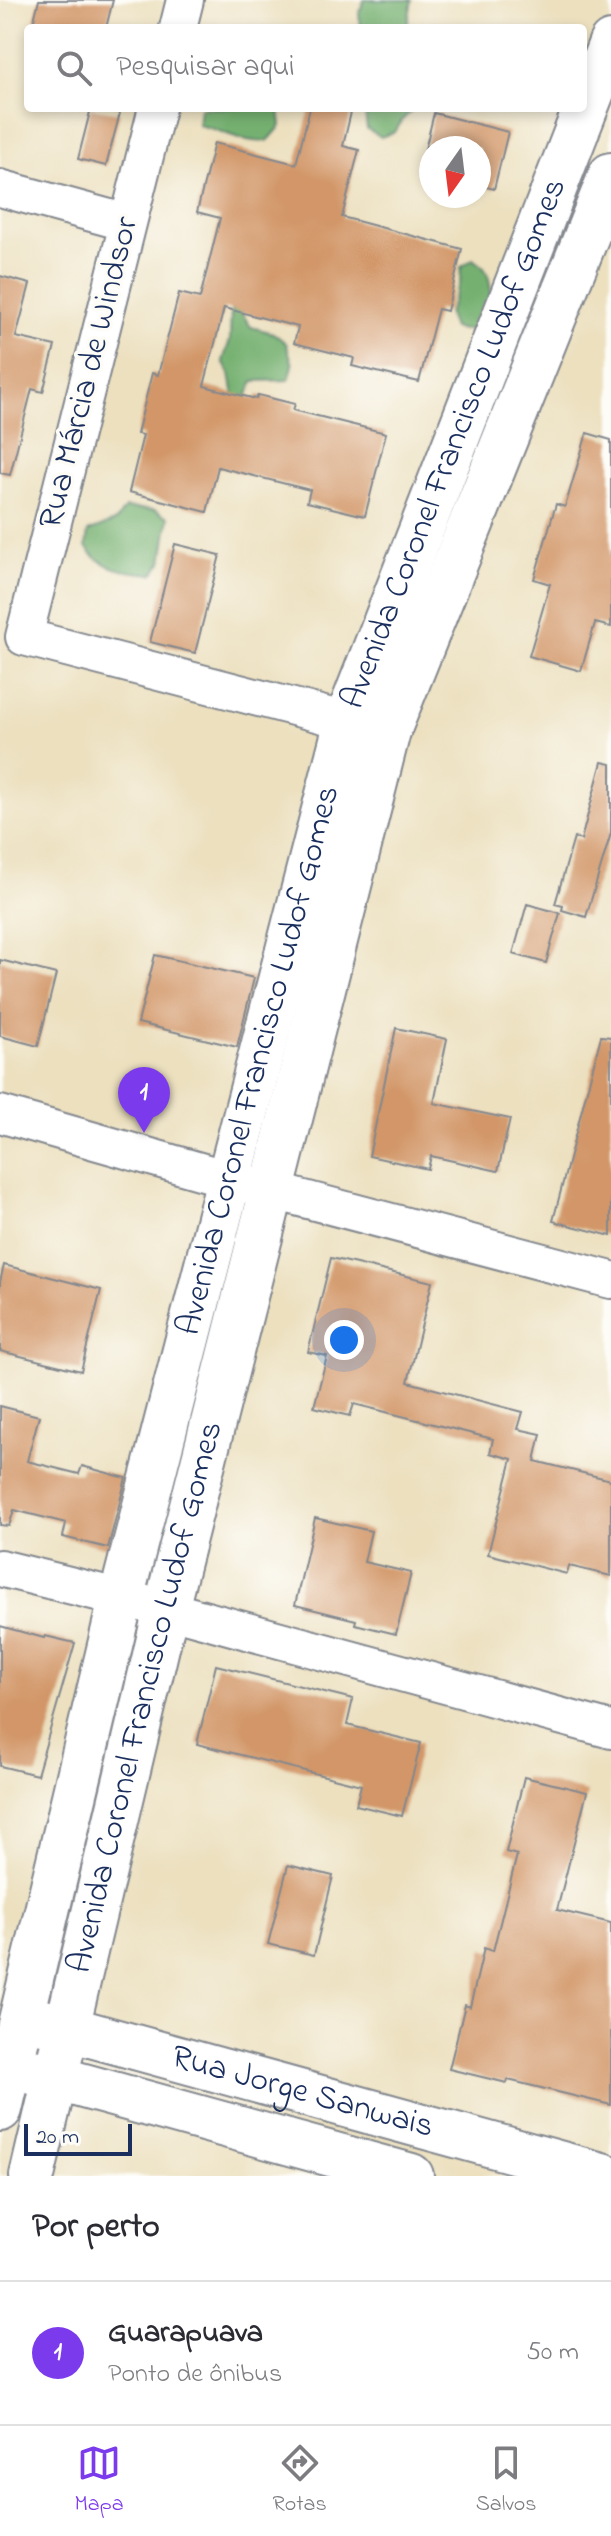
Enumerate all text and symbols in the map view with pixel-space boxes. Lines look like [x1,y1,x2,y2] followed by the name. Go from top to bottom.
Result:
[24,24,587,112] search box
[52,46,96,90] icon: search
[116,46,295,90] text: Pesquisar aqui
[419,136,491,208] north arrow
[329,171,581,717] street label: Avenida Coronel Francisco Ludof Gomes
[27,211,153,534] street label: Rua Márcia de Windsor
[165,780,354,1341] street label: Avenida Coronel Francisco Ludof Gomes
[118,1067,170,1133] pin: 1
[324,1320,364,1360] your location
[56,1416,237,1978] street label: Avenida Coronel Francisco Ludof Gomes
[165,2033,439,2153] street label: Rua Jorge Sanwais
[24,2120,132,2156] scale bar
[36,2122,79,2154] text: 20 m
[32,2203,160,2253] text: Por perto
[108,2312,263,2356] text: Guarapuava
[54,2334,62,2372] text: 1
[526,2334,579,2372] text: 50 m
[108,2356,282,2394] text: Ponto de ônibus
[74,2441,124,2521] tab: Mapa
[273,2441,327,2521] tab: Rotas
[476,2441,536,2521] tab: Salvos

